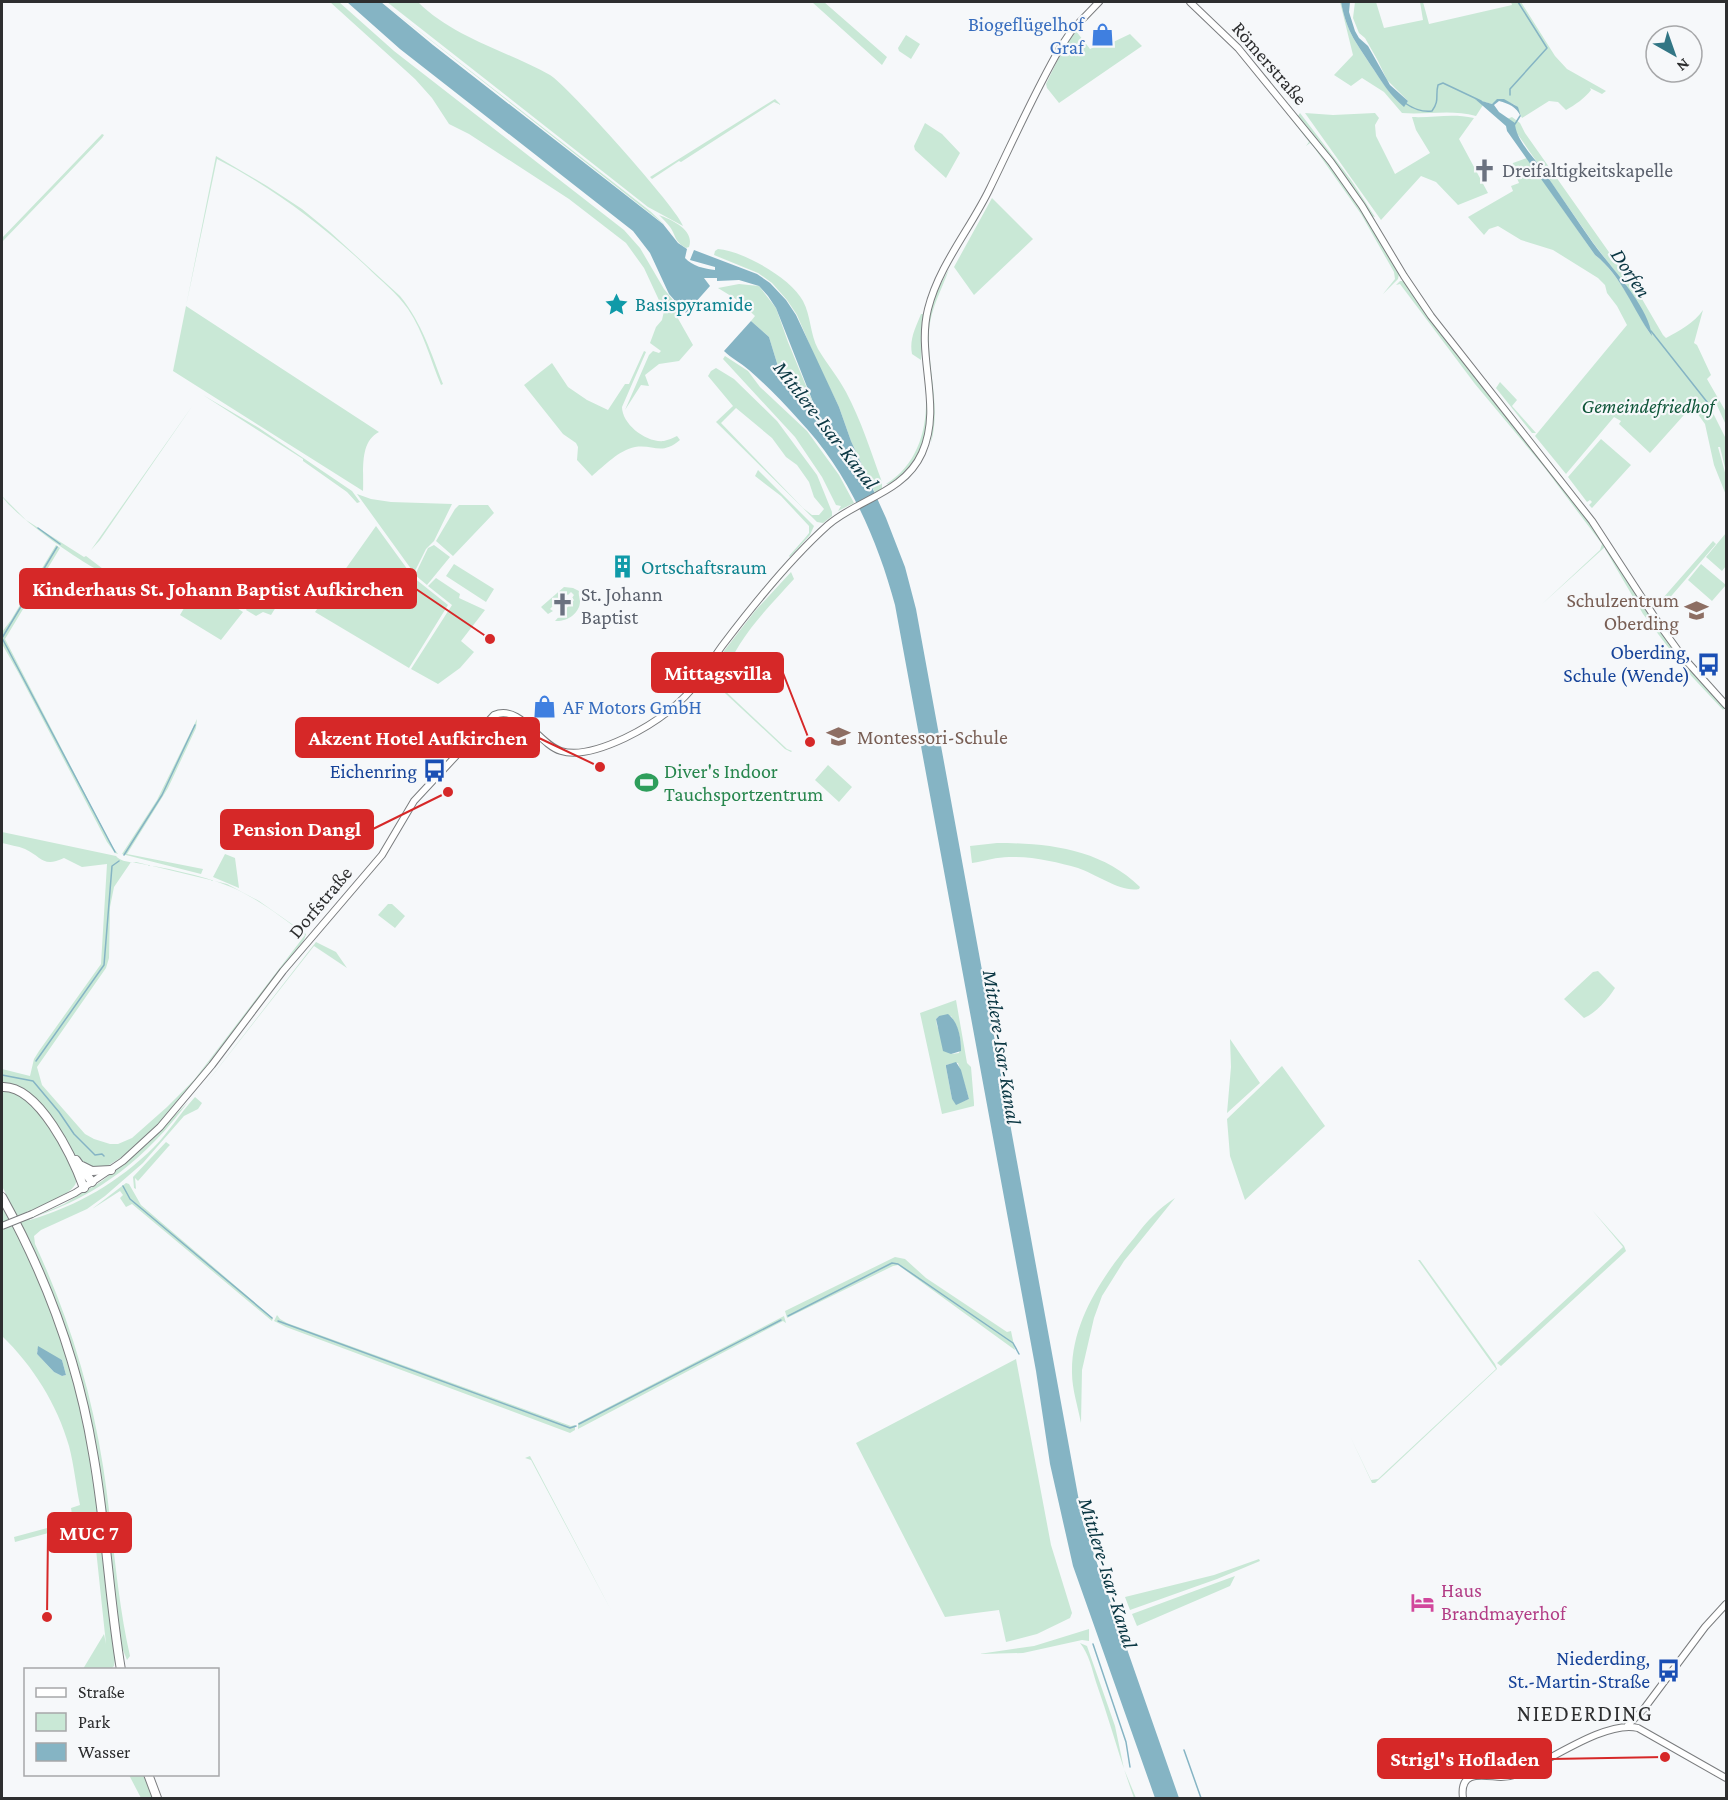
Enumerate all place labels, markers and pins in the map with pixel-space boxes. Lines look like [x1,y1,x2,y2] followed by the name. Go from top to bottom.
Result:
[968,13,1085,58] place label: Biogeflügelhof Graf
[1089,22,1115,48] shop icon: Biogeflügelhof Graf
[1471,157,1497,183] church icon: Dreifaltigkeitskapelle
[1502,159,1673,182] place label: Dreifaltigkeitskapelle
[604,291,630,317] place icon: Basispyramide
[635,293,753,316] place label: Basispyramide
[610,554,636,580] building icon: Ortschaftsraum
[641,556,767,578] place label: Ortschaftsraum
[20,569,416,608] callout: Kinderhaus St. Johann Baptist Aufkirchen
[581,583,663,629] place label: St. Johann Baptist
[1566,589,1679,635] place label: Schulzentrum Oberding
[550,592,576,618] church icon: St. Johann Baptist
[1684,598,1710,624] school or university icon: Schulzentrum Oberding
[1563,641,1690,687] place label: Oberding, Schule (Wende)
[1695,651,1721,677] bus stop icon: Oberding, Schule (Wende)
[652,653,783,692] callout: Mittagsvilla
[532,694,558,720] shop icon: AF Motors GmbH
[563,696,702,718] place label: AF Motors GmbH
[296,718,539,757] callout: Akzent Hotel Aufkirchen
[826,724,852,750] school or university icon: Montessori-Schule
[857,726,1008,748] place label: Montessori-Schule
[422,758,448,784] bus stop icon: Eichenring
[330,760,417,783] place label: Eichenring
[664,760,823,806] place label: Diver's Indoor Tauchsportzentrum
[633,769,659,795] sports icon: Diver's Indoor Tauchsportzentrum
[221,810,373,849] callout: Pension Dangl
[48,1513,131,1552] callout: MUC 7
[1441,1579,1567,1625] place label: Haus Brandmayerhof
[1410,1589,1436,1615] hotel icon: Haus Brandmayerhof
[1508,1647,1650,1692] place label: Niederding, St.-Martin-Straße
[1655,1657,1681,1683] bus stop icon: Niederding, St.-Martin-Straße
[1378,1739,1551,1778] callout: Strigl's Hofladen

